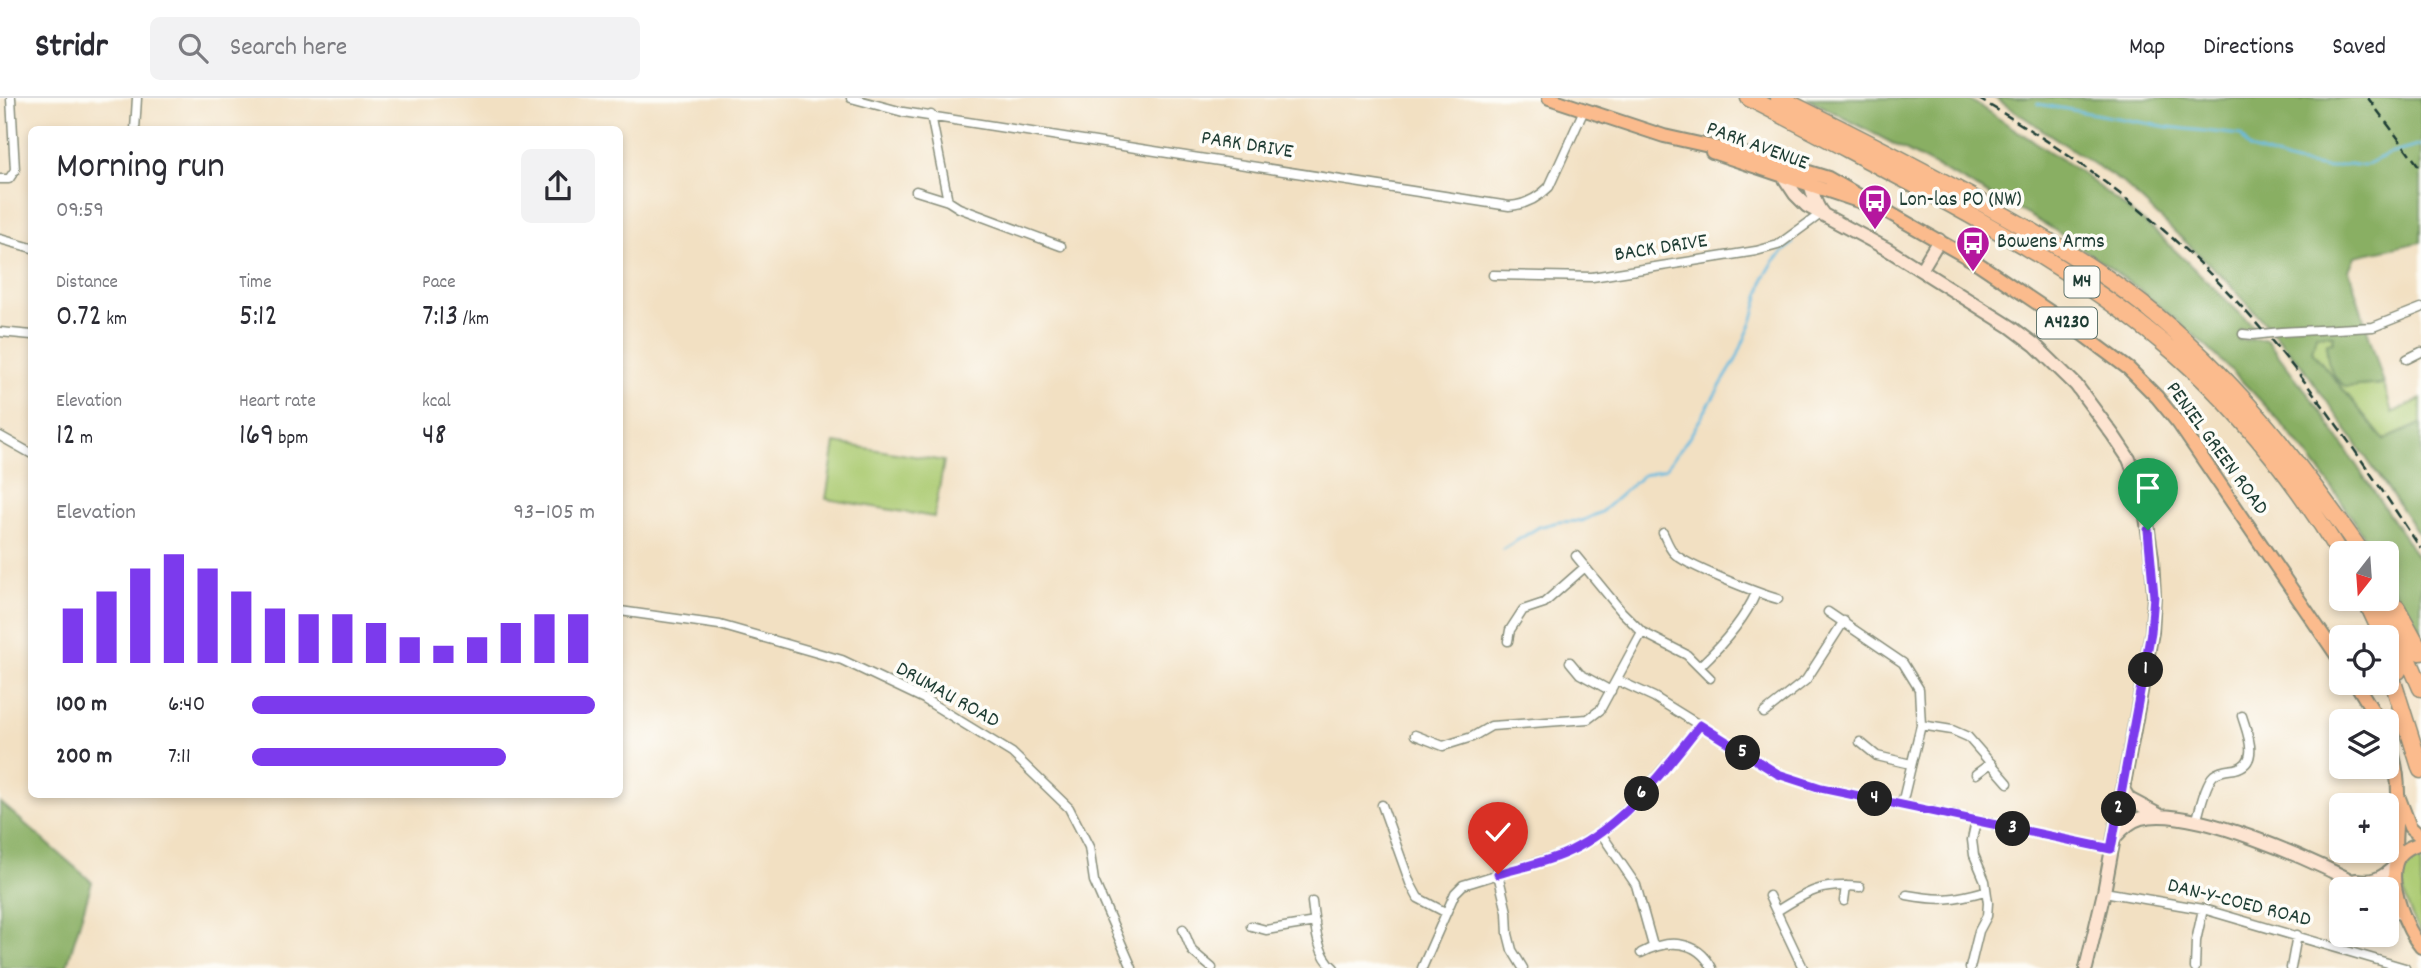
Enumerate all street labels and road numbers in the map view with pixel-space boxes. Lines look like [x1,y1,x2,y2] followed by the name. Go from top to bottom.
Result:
[1702,115,1813,180] street label: PARK AVENUE
[1199,124,1296,168] street label: PARK DRIVE
[1612,227,1710,271] street label: BACK DRIVE
[2064,266,2100,298] road number: M4
[2037,308,2097,339] road number: A4230
[2157,376,2275,522] street label: PENIEL GREEN ROAD
[890,655,1004,737] street label: DRUMAU ROAD
[2164,872,2314,936] street label: DAN-Y-COED ROAD

